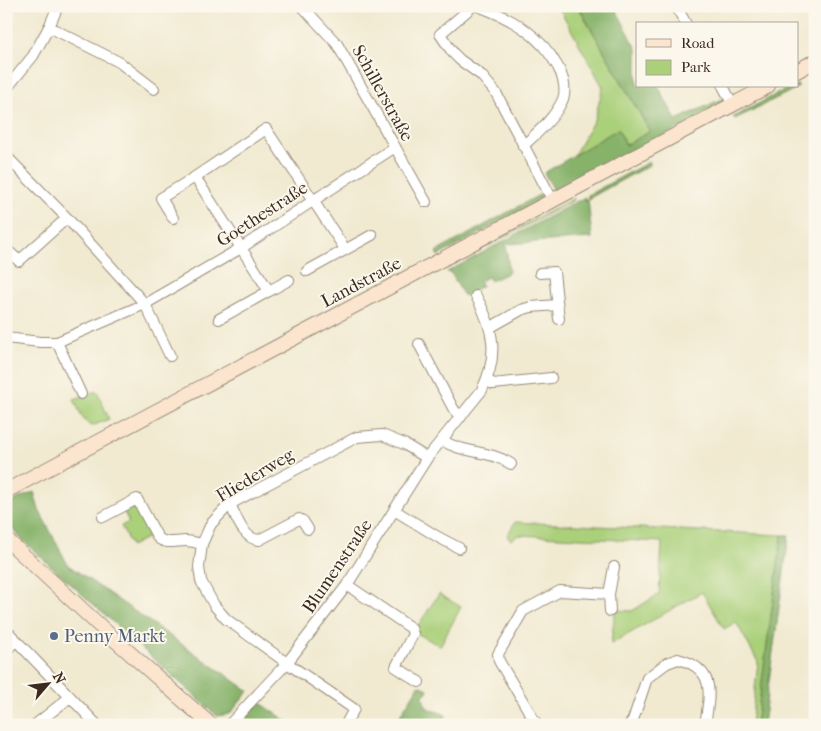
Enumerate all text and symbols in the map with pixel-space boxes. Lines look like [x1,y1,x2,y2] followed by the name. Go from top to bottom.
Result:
[636,22,798,88] legend
[681,34,715,52] text: Road
[347,41,418,145] street label: Schillerstraße
[681,58,711,76] text: Park
[213,177,312,252] street label: Goethestraße
[318,253,405,312] street label: Landstraße
[213,444,298,507] street label: Fliederweg
[298,515,377,617] street label: Blumenstraße
[64,626,166,647] place label: Penny Markt
[48,630,60,642] marker: Penny Markt
[22,658,72,708] north arrow
[49,669,69,687] text: N

